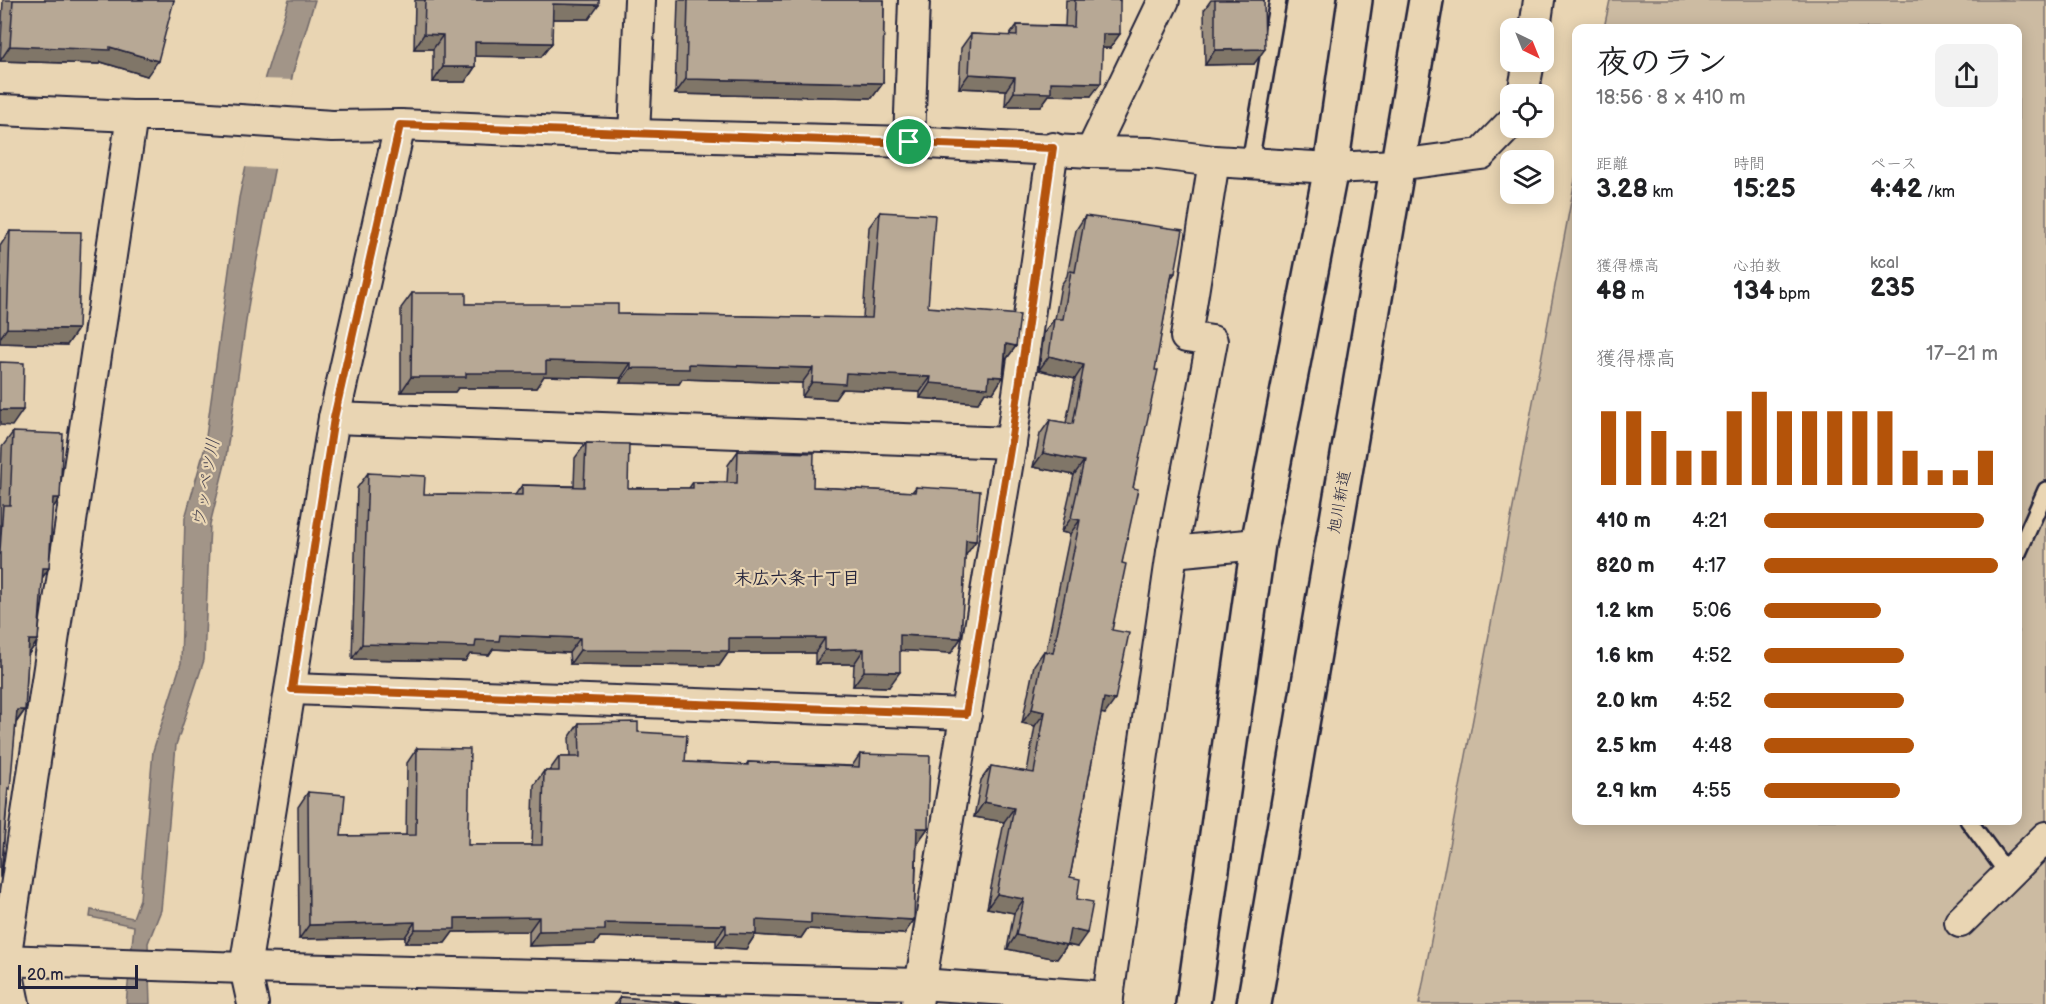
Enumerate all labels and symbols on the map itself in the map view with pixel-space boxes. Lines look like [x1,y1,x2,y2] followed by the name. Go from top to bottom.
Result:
[1500,18,1554,72] north arrow
[883,116,934,167] pin
[188,437,224,529] water label: ウッペツ川
[1325,469,1355,535] street label: 旭川新道
[734,568,860,589] district label: 末広六条十丁目
[18,962,138,990] scale bar

